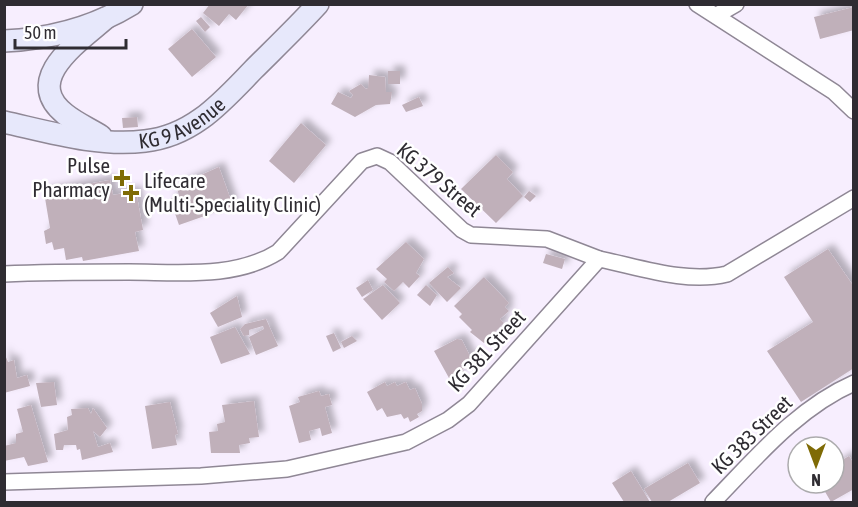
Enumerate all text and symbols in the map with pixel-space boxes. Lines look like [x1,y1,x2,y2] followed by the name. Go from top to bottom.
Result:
[15,12,126,50] scale bar
[24,22,56,43] text: 50 m
[137,92,229,153] street label: KG 9 Avenue
[393,137,487,221] street label: KG 379 Street
[32,153,110,201] place label: Pulse Pharmacy
[144,168,321,216] place label: Lifecare (Multi-Speciality Clinic)
[115,171,129,185] marker: Pulse Pharmacy
[122,184,140,202] marker: Lifecare (Multi-Speciality Clinic)
[443,305,530,396] street label: KG 381 Street
[706,390,796,478] street label: KG 383 Street
[786,435,846,495] north arrow
[811,471,821,489] text: N

